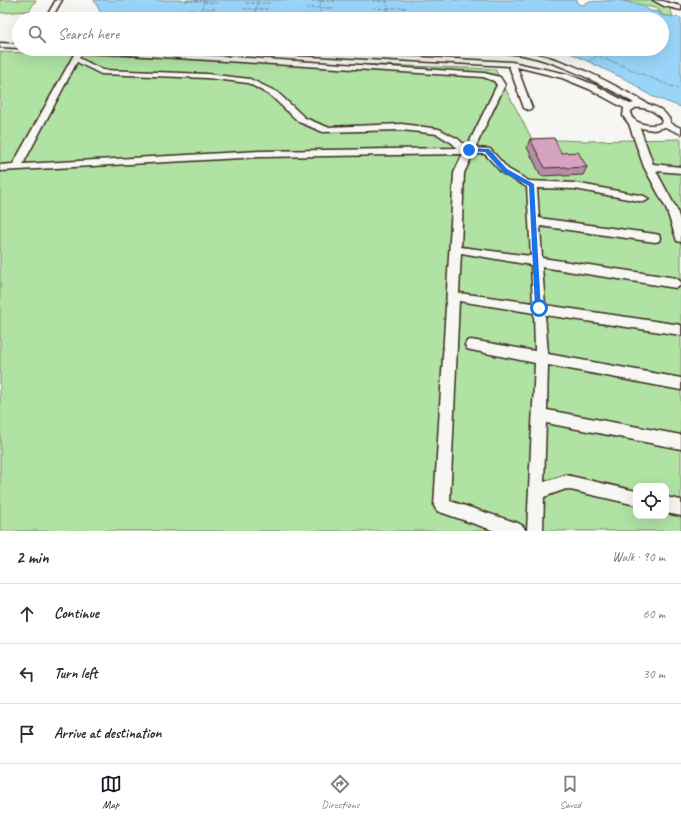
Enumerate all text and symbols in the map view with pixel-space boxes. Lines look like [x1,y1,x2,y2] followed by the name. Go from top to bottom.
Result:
[12,12,669,56] search box
[26,23,48,45] icon: search
[58,25,119,44] text: Search here
[460,141,478,159] route end
[530,299,548,317] route start
[633,483,669,519] map controls
[633,483,669,519] button: locate
[16,547,49,568] text: 2 min
[612,549,665,565] text: Walk · 90 m
[16,603,38,625] icon: ahead
[54,604,99,623] text: Continue
[643,606,665,622] text: 60 m
[16,663,38,685] icon: left
[54,664,97,683] text: Turn left
[643,666,665,682] text: 30 m
[16,723,38,745] icon: arrive
[54,724,161,743] text: Arrive at destination
[100,773,122,811] tab: Map
[321,773,360,811] tab: Directions
[559,773,581,811] tab: Saved

